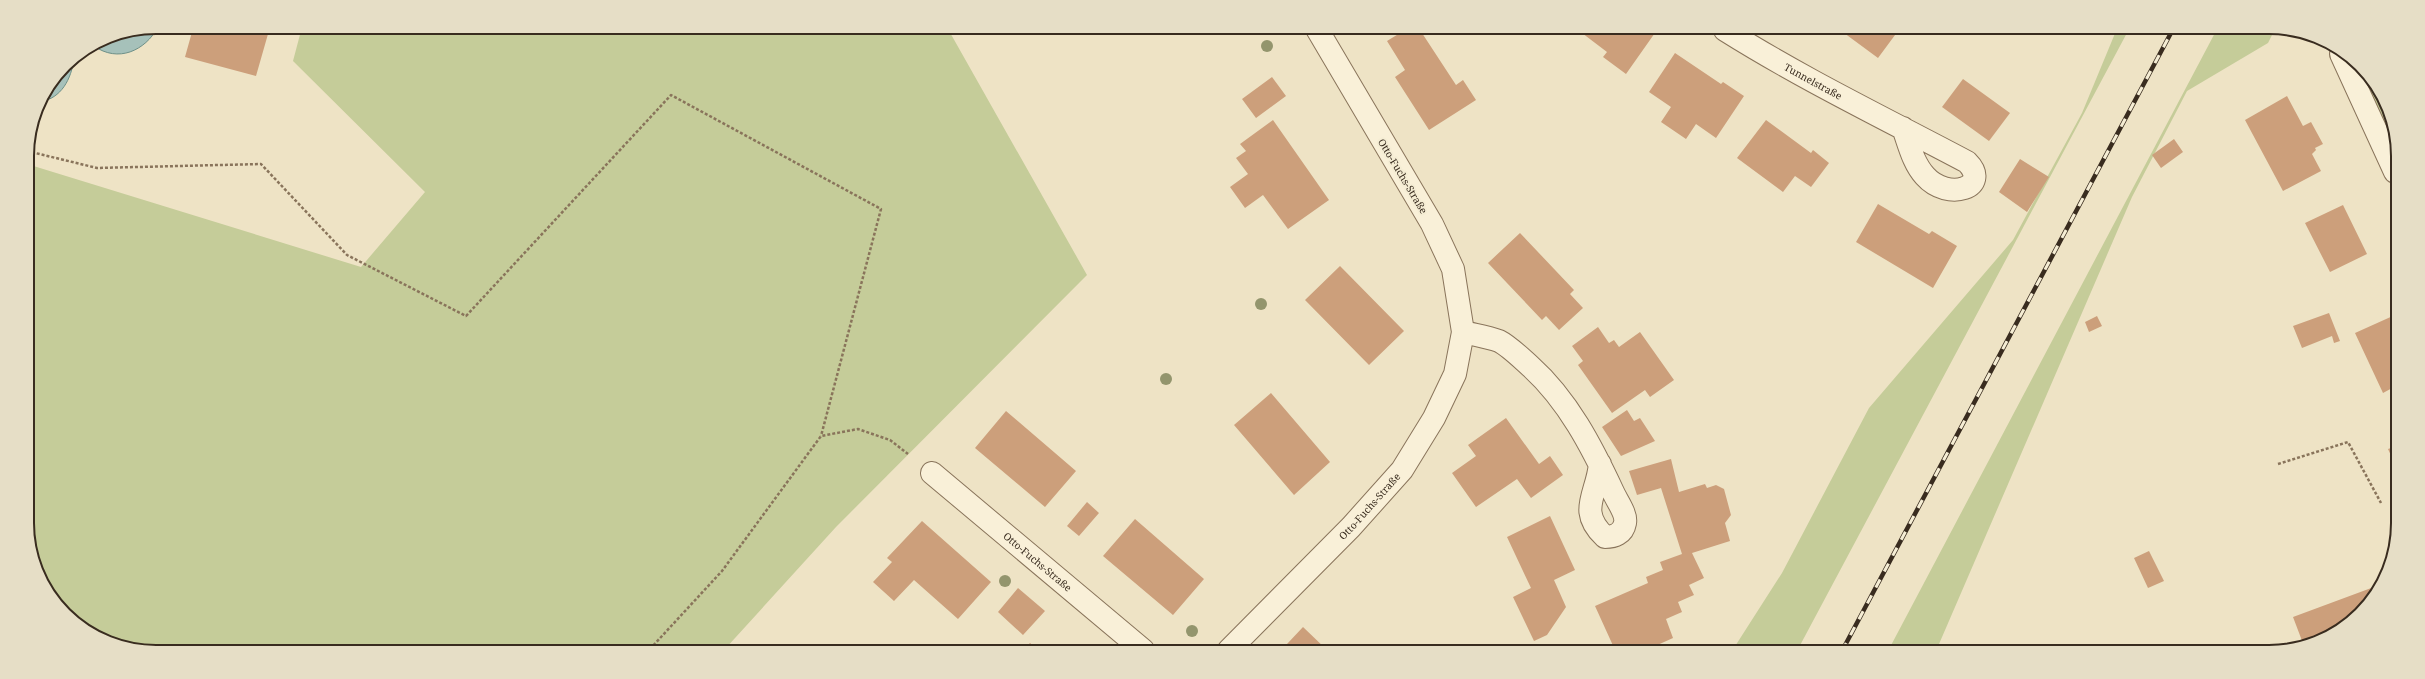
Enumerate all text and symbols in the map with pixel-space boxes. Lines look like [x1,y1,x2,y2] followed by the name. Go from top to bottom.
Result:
[1782,60,1845,103] street label: Tunnelstraße
[1375,136,1431,216] street label: Otto-Fuchs-Straße
[1335,470,1403,543] street label: Otto-Fuchs-Straße
[1000,529,1075,595] street label: Otto-Fuchs-Straße

